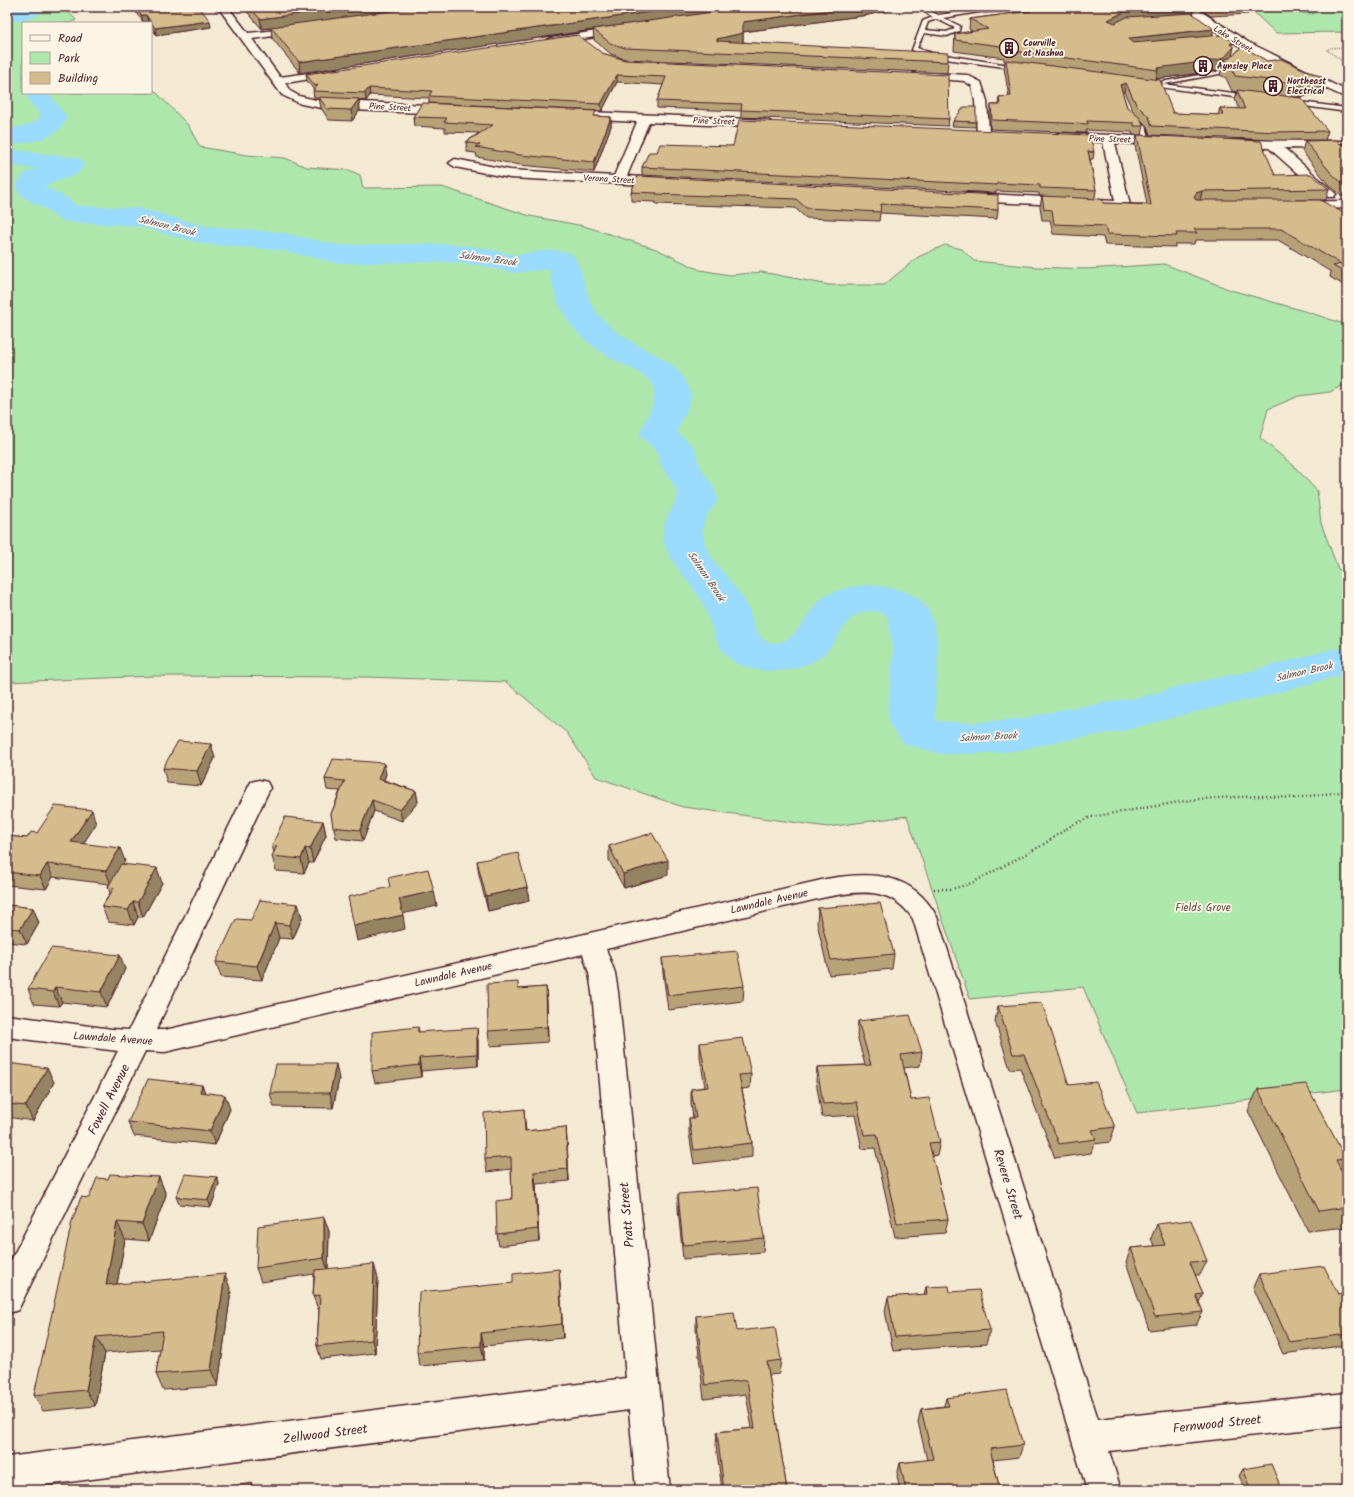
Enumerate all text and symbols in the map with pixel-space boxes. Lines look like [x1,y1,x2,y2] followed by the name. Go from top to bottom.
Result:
[22,22,152,94] legend
[1210,22,1256,57] street label: Lake Street
[58,29,83,48] text: Road
[1023,36,1064,61] place label: Courville at Nashua
[998,37,1020,59] building icon: Courville at Nashua
[58,49,80,68] text: Park
[1192,55,1214,77] building icon: Aynsley Place
[1217,59,1273,74] place label: Aynsley Place
[58,69,98,88] text: Building
[1287,74,1327,99] place label: Northeast Electrical
[1262,75,1284,97] building icon: Northeast Electrical
[368,99,412,116] street label: Pine Street
[693,113,736,130] street label: Pine Street
[1089,131,1132,148] street label: Pine Street
[583,171,636,188] street label: Verona Street
[137,211,198,241] water label: Salmon Brook
[458,247,519,271] water label: Salmon Brook
[683,548,730,606] water label: Salmon Brook
[1274,657,1335,686] water label: Salmon Brook
[959,727,1019,746] water label: Salmon Brook
[728,884,810,920] street label: Lawndale Avenue
[1175,899,1231,917] park label: Fields Grove
[412,957,494,993] street label: Lawndale Avenue
[73,1027,153,1051] street label: Lawndale Avenue
[82,1060,136,1139] street label: Fowell Avenue
[987,1146,1029,1223] street label: Revere Street
[614,1180,641,1249] street label: Pratt Street
[1172,1409,1264,1440] street label: Fernwood Street
[281,1419,370,1450] street label: Zellwood Street

